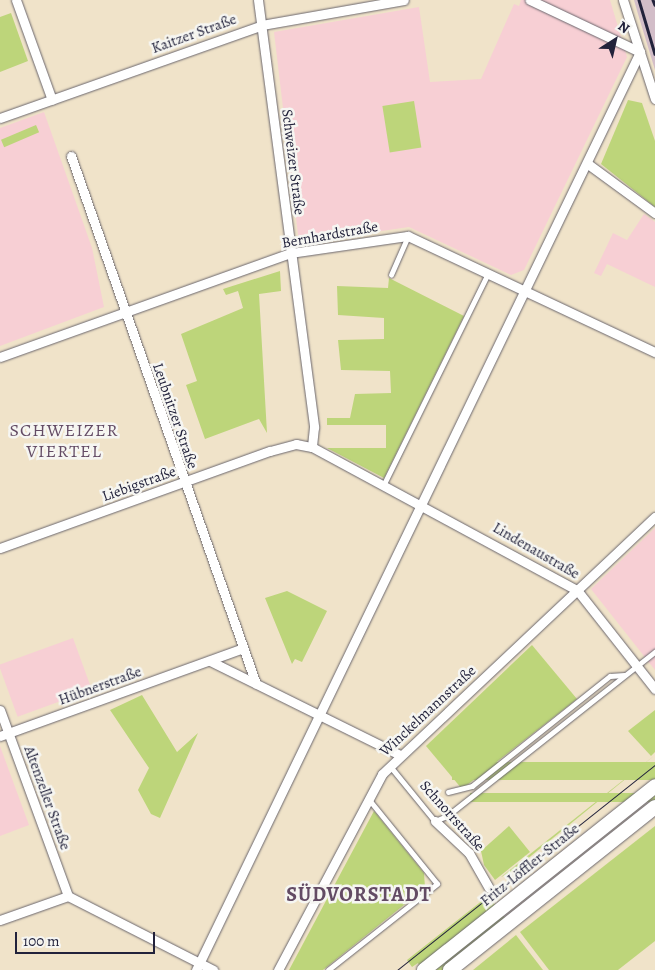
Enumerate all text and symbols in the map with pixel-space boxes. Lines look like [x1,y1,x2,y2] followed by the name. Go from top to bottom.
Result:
[149,10,239,58] street label: Kaitzer Straße
[590,15,640,65] north arrow
[614,17,634,38] text: N
[278,108,308,216] street label: Schweizer Straße
[281,218,379,252] street label: Bernhardstraße
[148,361,202,471] street label: Leubnitzer Straße
[8,420,120,462] district label: SCHWEIZER VIERTEL
[100,462,178,506] street label: Liebigstraße
[489,519,583,583] street label: Lindenaustraße
[376,662,480,760] street label: Winckelmannstraße
[56,663,144,709] street label: Hübnerstraße
[20,743,74,853] street label: Altenzeller Straße
[416,777,488,855] street label: Schnorrstraße
[477,820,583,910] street label: Fritz-Löffler-Straße
[285,882,433,906] district label: SÜDVORSTADT
[18,922,158,954] scale bar
[23,931,60,951] text: 100 m

